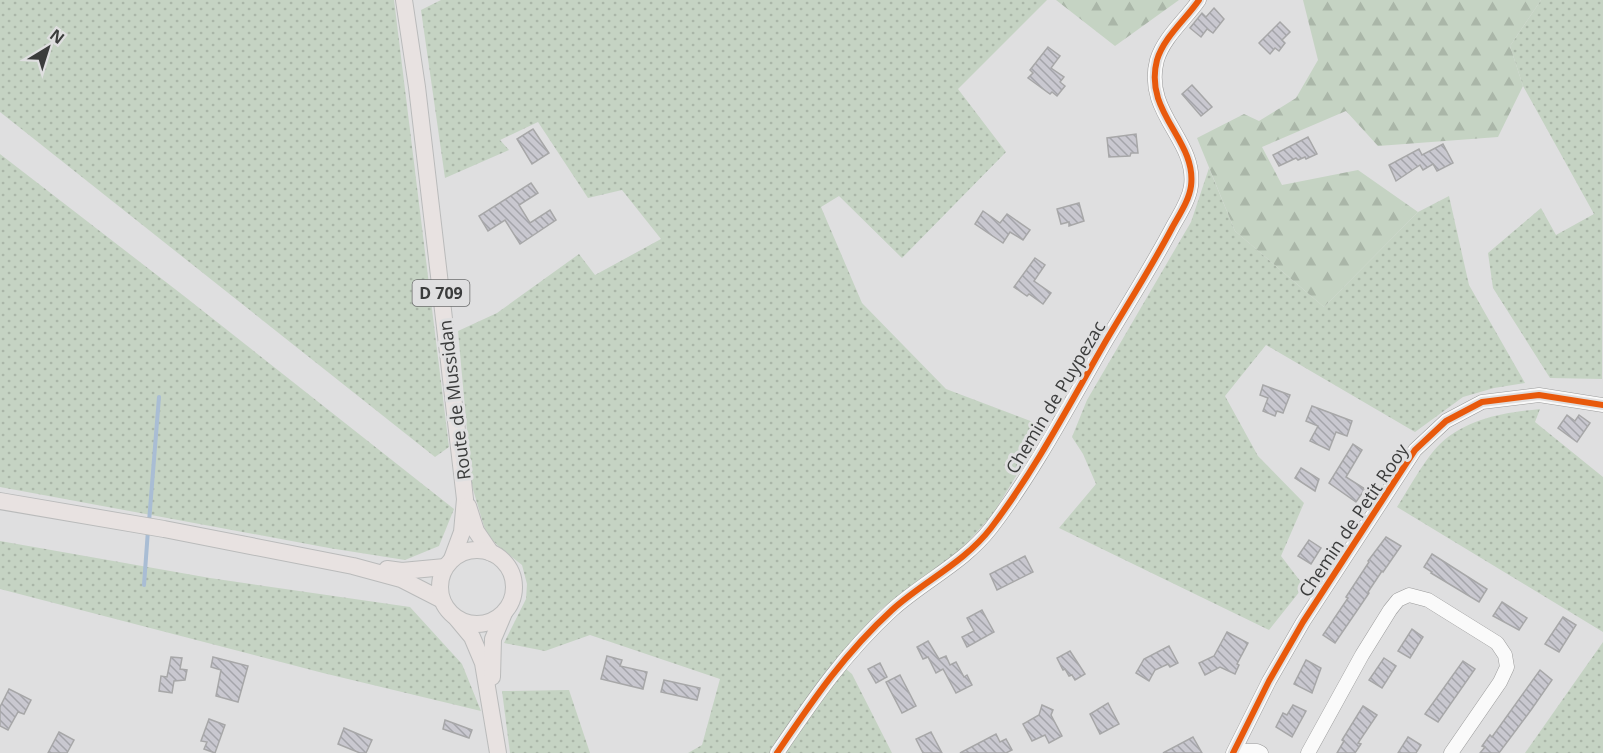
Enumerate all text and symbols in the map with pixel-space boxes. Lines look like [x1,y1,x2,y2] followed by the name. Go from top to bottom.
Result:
[18,18,78,78] north arrow
[45,24,69,49] text: N
[412,280,470,306] road number: D 709
[1000,316,1110,478] street label: Chemin de Puypezac
[432,319,476,481] street label: Route de Mussidan
[1293,438,1414,601] street label: Chemin de Petit Rooy

